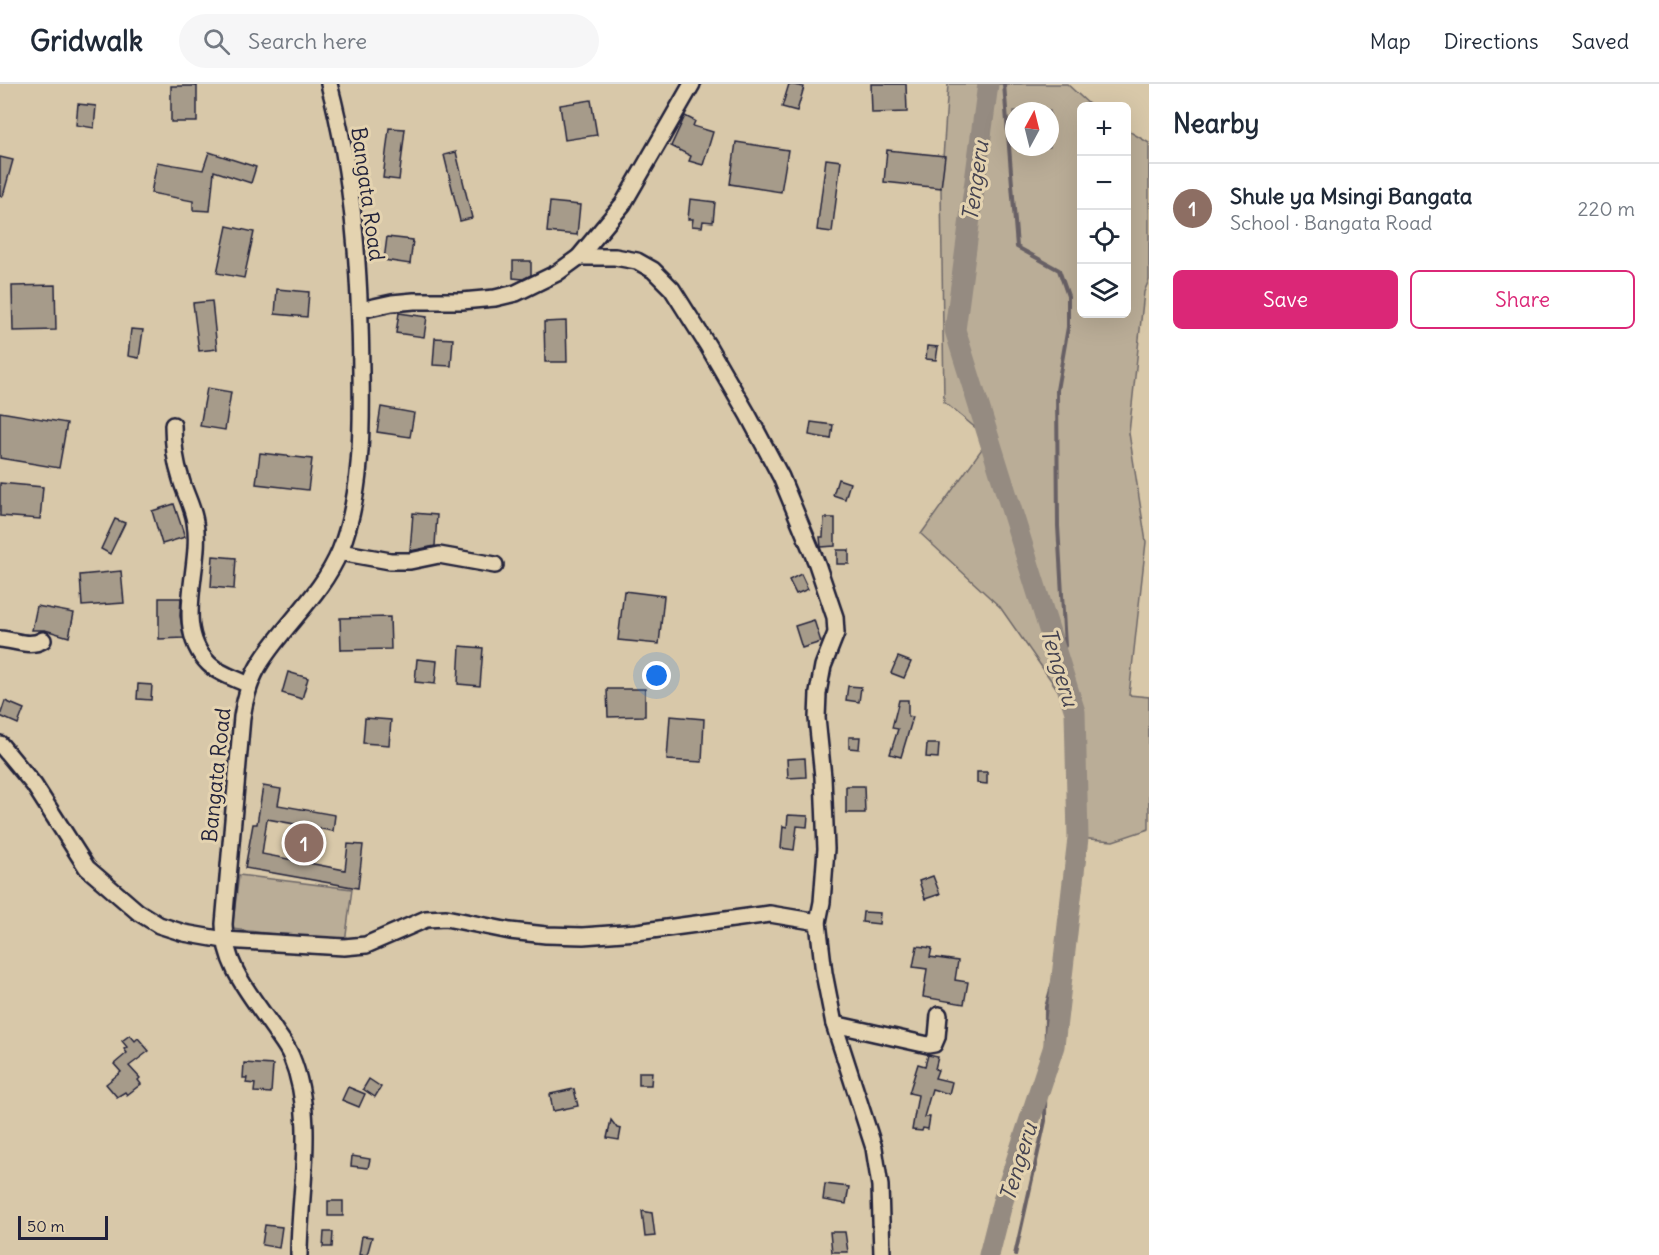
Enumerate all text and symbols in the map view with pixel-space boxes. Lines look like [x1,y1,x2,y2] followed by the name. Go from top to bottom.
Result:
[179,14,599,68] search box
[30,23,143,59] text: Gridwalk
[200,25,233,58] icon: search
[248,27,367,55] text: Search here
[1370,28,1411,55] text: Map
[1444,28,1538,55] text: Directions
[1571,28,1629,55] text: Saved
[1005,102,1059,156] north arrow
[1077,102,1131,318] map controls
[1077,102,1131,156] button: +
[1173,107,1259,140] text: Nearby
[345,125,391,263] street label: Bangata Road
[956,138,995,223] water label: Tengeru
[1077,156,1131,210] button: −
[1230,182,1472,210] text: Shule ya Msingi Bangata
[1189,196,1196,221] text: 1
[1578,196,1635,221] text: 220 m
[1077,210,1131,264] button: locate
[1230,210,1432,235] text: School · Bangata Road
[1077,264,1131,318] button: layers
[1173,270,1398,329] button: Save
[1410,270,1635,329] button: Share
[1035,624,1085,711] water label: Tengeru
[642,661,671,690] your location
[196,706,236,844] street label: Bangata Road
[284,820,324,866] pin: 1
[993,1118,1043,1205] water label: Tengeru
[18,1213,108,1240] scale bar
[27,1216,65,1236] text: 50 m

